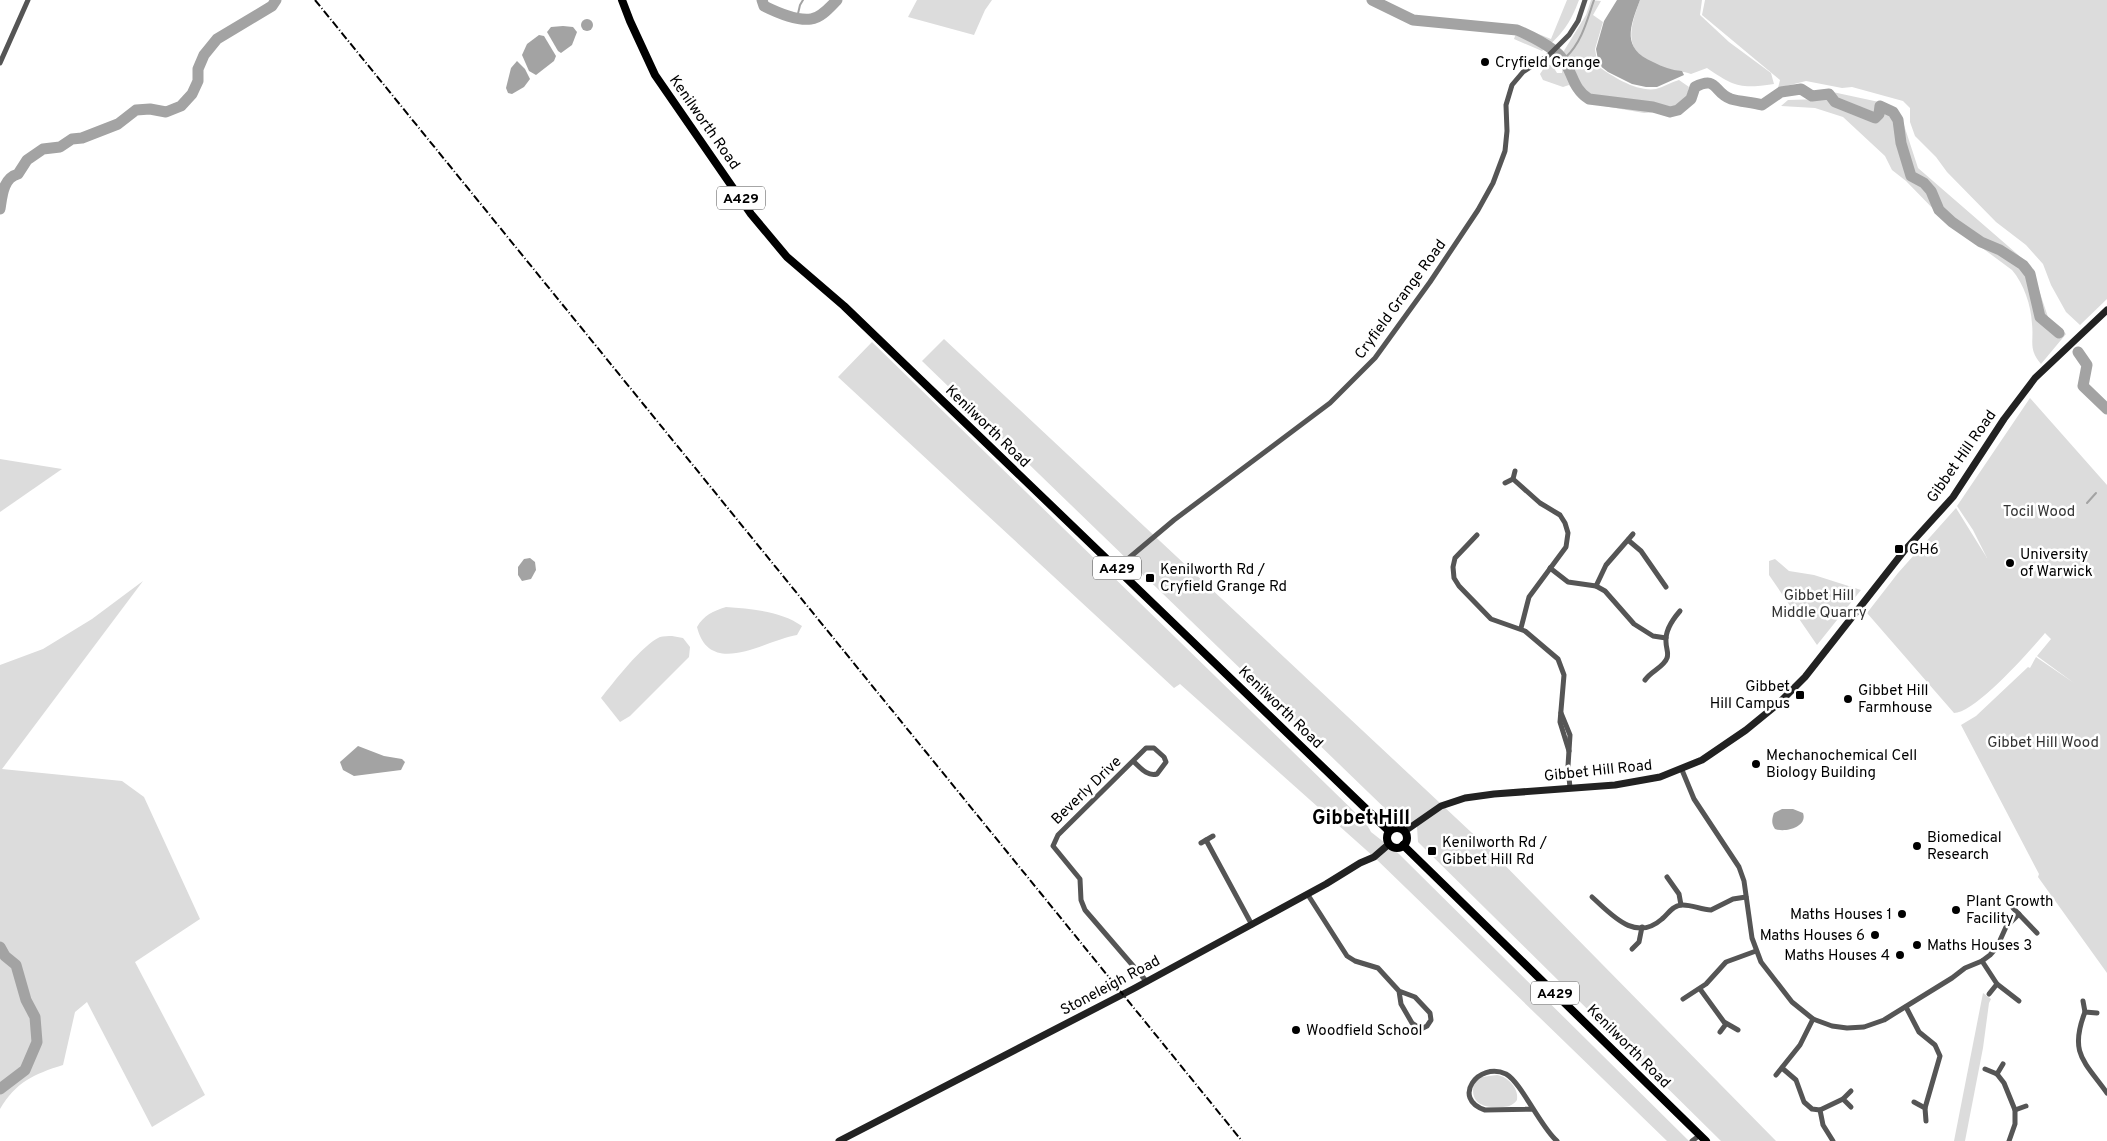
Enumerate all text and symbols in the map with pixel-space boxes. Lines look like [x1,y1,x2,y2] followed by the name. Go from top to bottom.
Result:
[1495,54,1600,73] place label: Cryfield Grange
[1479,56,1491,68] marker: Cryfield Grange
[664,72,743,174] street label: Kenilworth Road
[717,187,765,210] road number: A429
[1351,236,1451,364] street label: Cryfield Grange Road
[940,382,1033,472] street label: Kenilworth Road
[1923,407,2001,507] street label: Gibbet Hill Road
[2003,503,2075,522] park label: Tocil Wood
[1909,541,1939,560] place label: GH6
[1893,543,1905,555] marker: GH6
[2020,546,2093,582] place label: University of Warwick
[1093,556,1141,580] road number: A429
[2004,557,2016,569] marker: University of Warwick
[1160,561,1287,597] place label: Kenilworth Rd / Cryfield Grange Rd
[1144,572,1156,584] marker: Kenilworth Rd / Cryfield Grange Rd
[1771,587,1867,623] park label: Gibbet Hill Middle Quarry
[1233,663,1326,753] street label: Kenilworth Road
[1710,678,1790,714] place label: Gibbet Hill Campus
[1858,682,1932,718] place label: Gibbet Hill Farmhouse
[1794,689,1806,701] marker: Gibbet Hill Campus
[1842,693,1854,705] marker: Gibbet Hill Farmhouse
[1987,734,2099,753] park label: Gibbet Hill Wood
[1766,747,1917,783] place label: Mechanochemical Cell Biology Building
[1048,753,1126,829] street label: Beverly Drive
[1543,756,1653,787] street label: Gibbet Hill Road
[1750,758,1762,770] marker: Mechanochemical Cell Biology Building
[1312,806,1410,832] district label: Gibbet Hill
[1927,829,2002,865] place label: Biomedical Research
[1442,834,1548,870] place label: Kenilworth Rd / Gibbet Hill Rd
[1911,840,1923,852] marker: Biomedical Research
[1426,845,1438,857] marker: Kenilworth Rd / Gibbet Hill Rd
[1966,893,2054,929] place label: Plant Growth Facility
[1950,904,1962,916] marker: Plant Growth Facility
[1790,906,1892,925] place label: Maths Houses 1
[1896,908,1908,920] marker: Maths Houses 1
[1760,927,1865,946] place label: Maths Houses 6
[1869,929,1881,941] marker: Maths Houses 6
[1927,937,2032,956] place label: Maths Houses 3
[1911,939,1923,951] marker: Maths Houses 3
[1784,947,1890,966] place label: Maths Houses 4
[1894,949,1906,961] marker: Maths Houses 4
[1058,952,1164,1021] street label: Stoneleigh Road
[1531,981,1579,1004] road number: A429
[1582,1001,1674,1093] street label: Kenilworth Road
[1306,1022,1423,1041] place label: Woodfield School
[1290,1024,1302,1036] marker: Woodfield School

